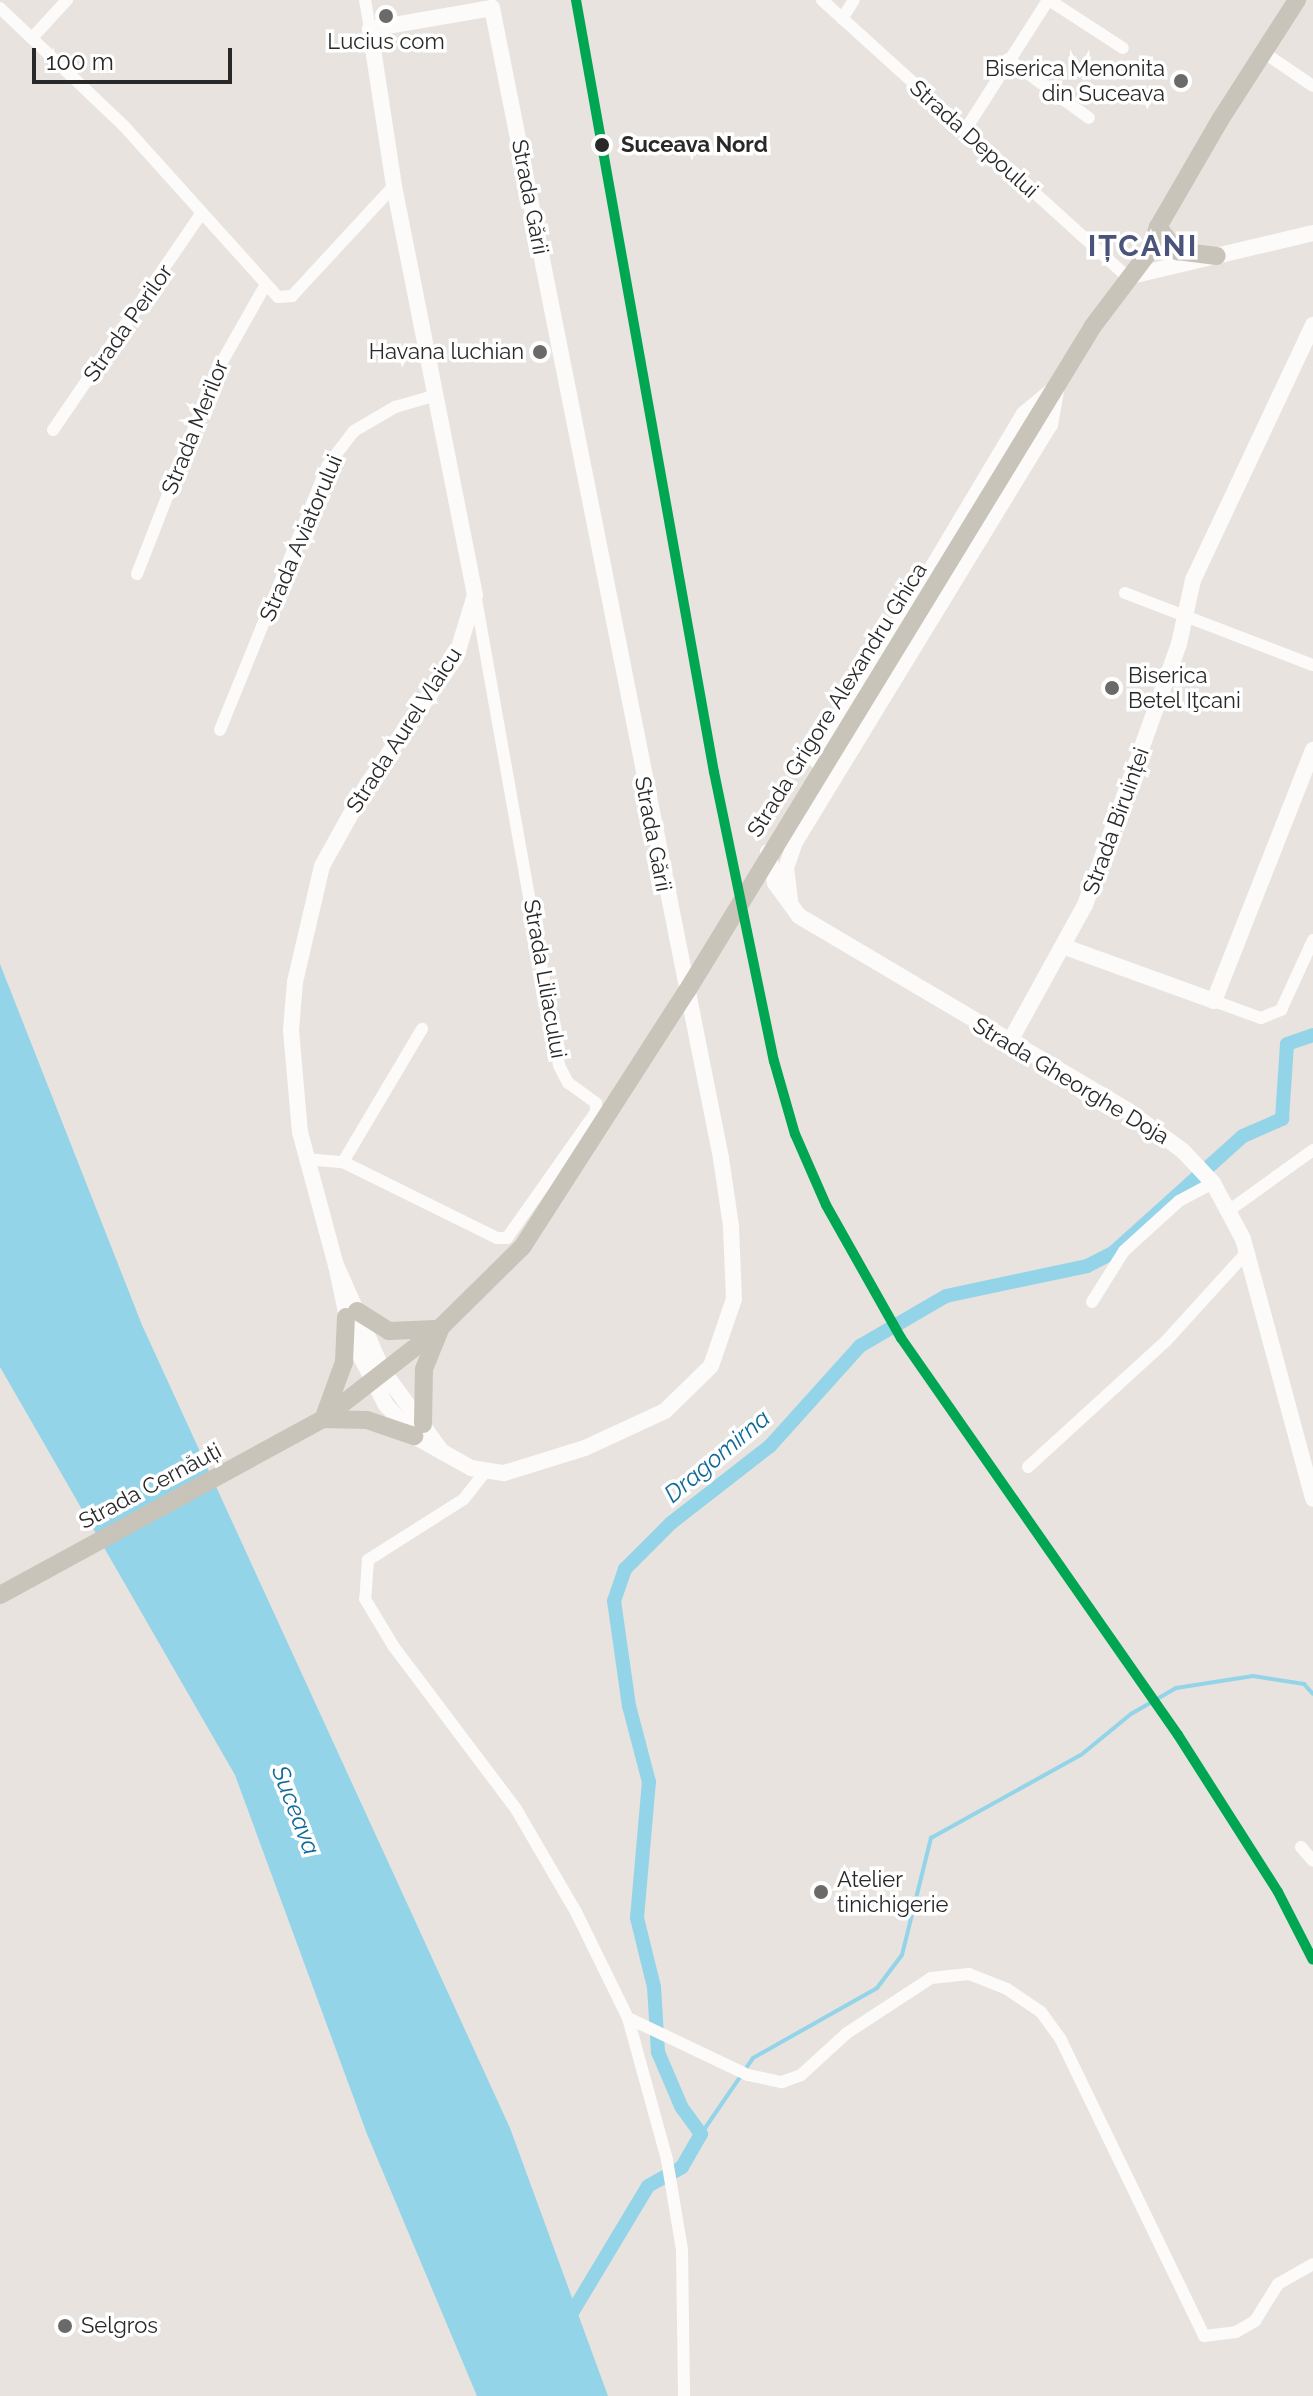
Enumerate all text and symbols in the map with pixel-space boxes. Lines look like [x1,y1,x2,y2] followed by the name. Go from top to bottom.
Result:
[377,7,395,25] marker: Lucius com
[327,29,445,55] place label: Lucius com
[36,32,236,82] scale bar
[46,47,114,76] text: 100 m
[985,55,1165,106] place label: Biserica Menonita din Suceava
[1172,72,1190,90] marker: Biserica Menonita din Suceava
[904,74,1044,204] street label: Strada Depoului
[621,132,768,158] place label: Suceava Nord
[590,133,614,157] marker: Suceava Nord
[506,137,554,257] street label: Strada Gării
[1088,228,1198,264] district label: IȚCANI
[78,259,178,387] street label: Strada Perilor
[369,339,524,365] place label: Havana luchian
[531,343,549,361] marker: Havana luchian
[156,356,234,498] street label: Strada Merilor
[254,450,348,626] street label: Strada Aviatorului
[741,558,933,842] street label: Strada Grigore Alexandru Ghica
[340,642,468,818] street label: Strada Aurel Vlaicu
[1128,662,1241,714] place label: Biserica Betel Iţcani
[1103,679,1121,697] marker: Biserica Betel Iţcani
[1077,744,1155,898] street label: Strada Biruinței
[629,774,677,894] street label: Strada Gării
[518,897,572,1061] street label: Strada Liliacului
[968,1012,1174,1150] street label: Strada Gheorghe Doja
[658,1404,776,1508] water label: Dragomirna
[74,1437,226,1535] street label: Strada Cernăuți
[266,1761,326,1859] water label: Suceava
[837,1866,948,1918] place label: Atelier tinichigerie
[812,1883,830,1901] marker: Atelier tinichigerie
[81,2313,158,2339] place label: Selgros
[56,2317,74,2335] marker: Selgros

